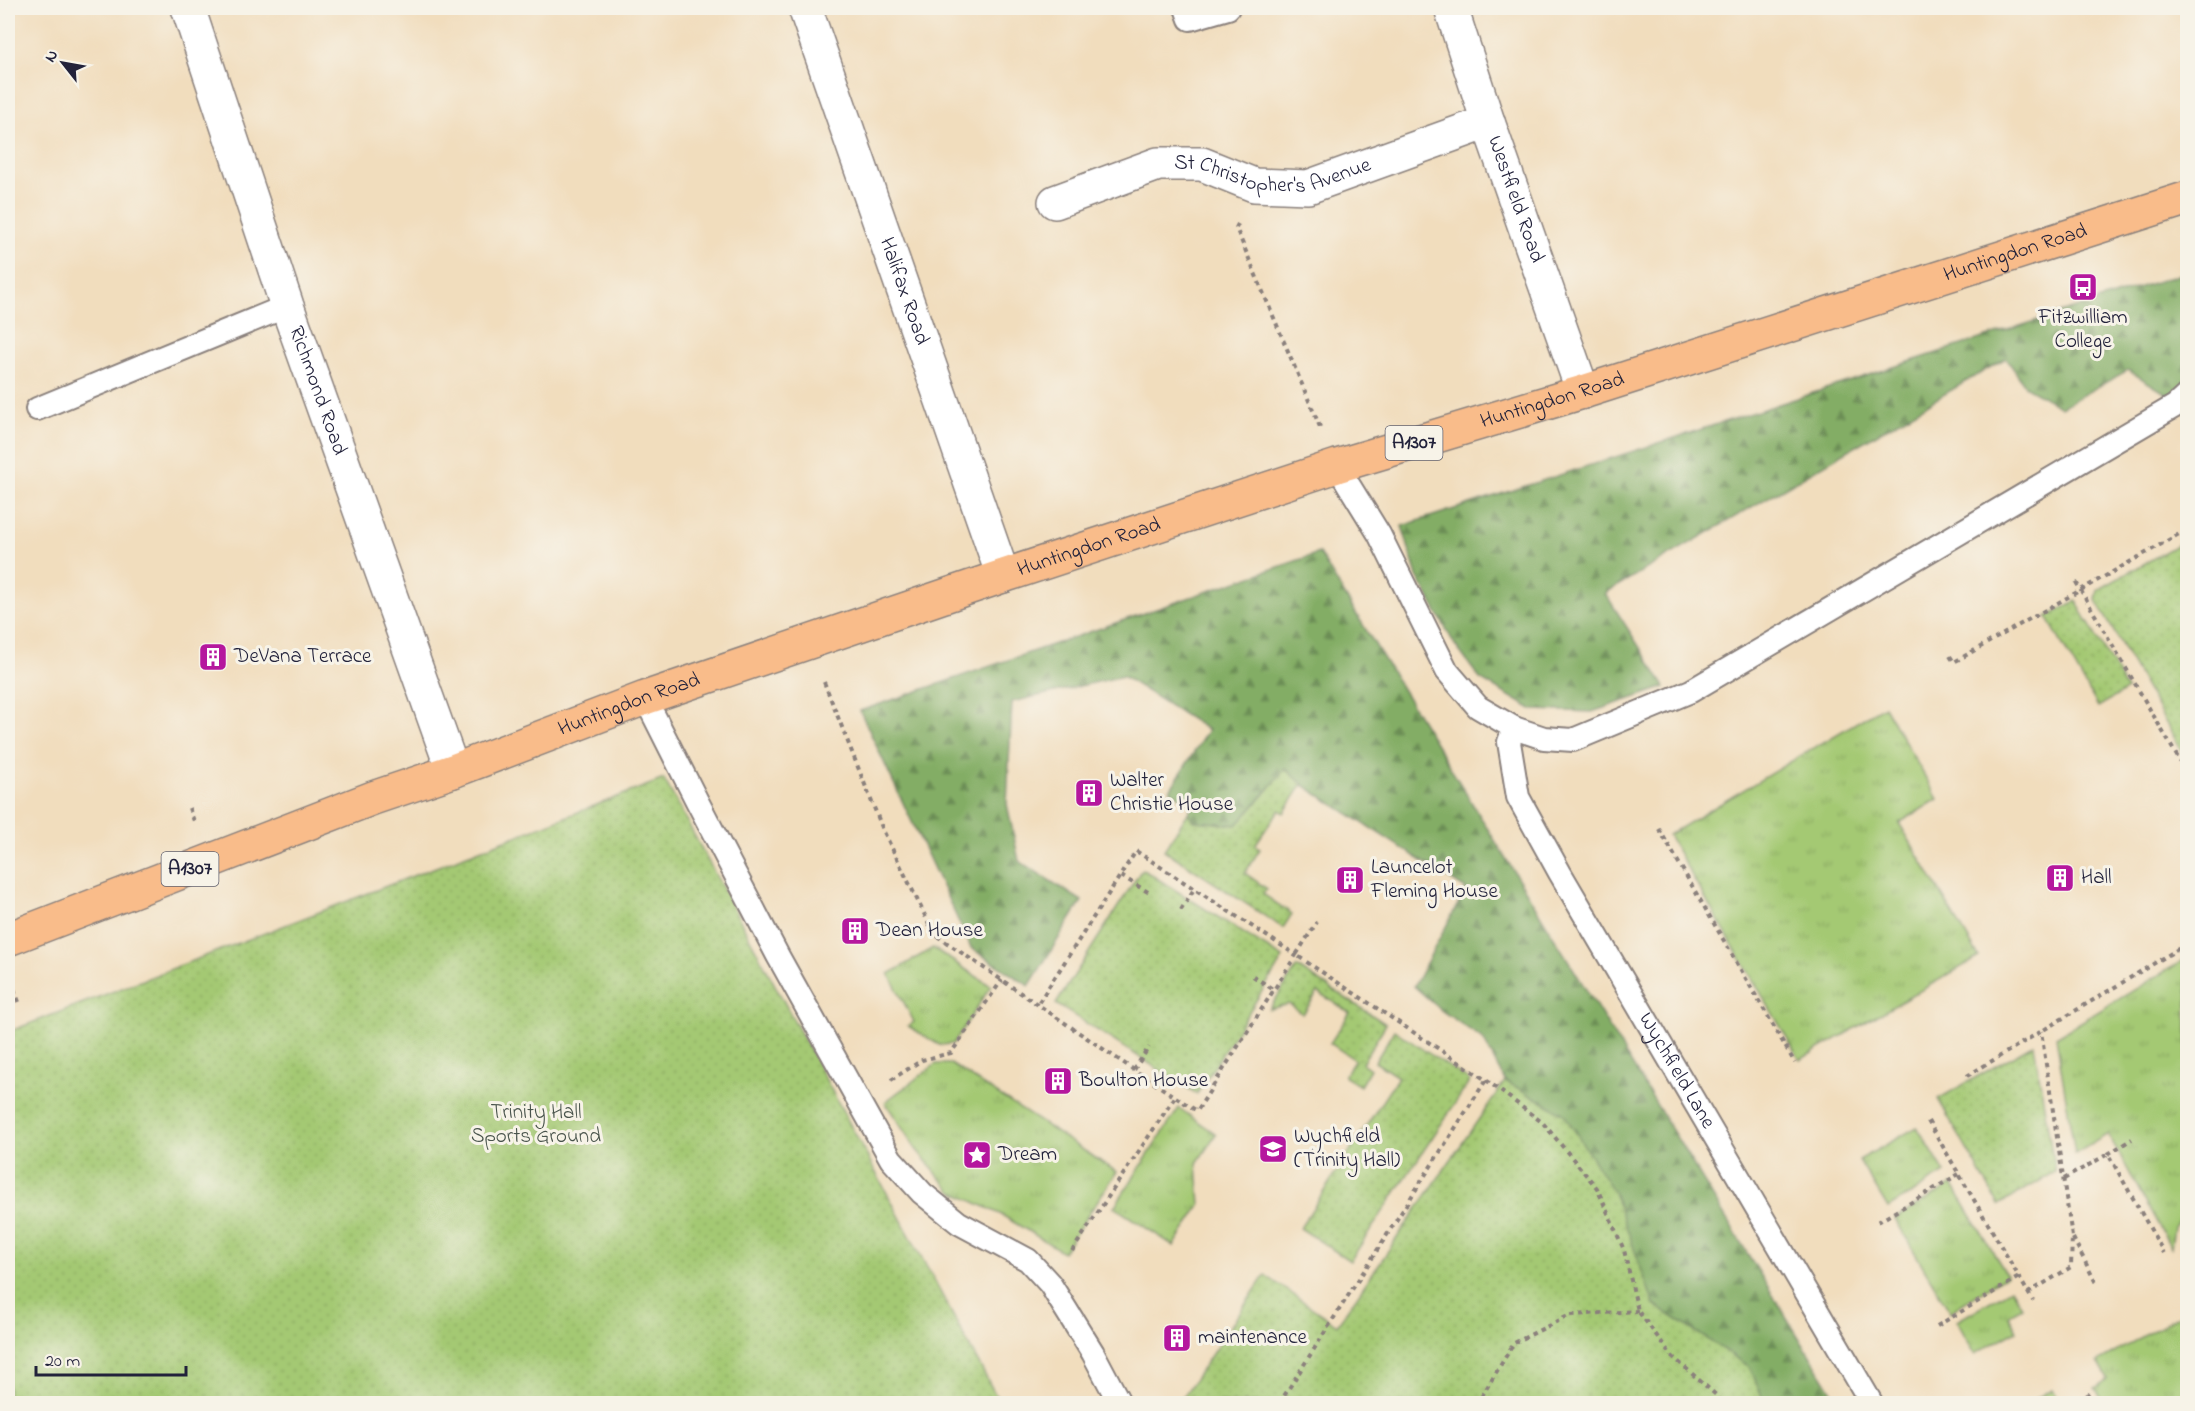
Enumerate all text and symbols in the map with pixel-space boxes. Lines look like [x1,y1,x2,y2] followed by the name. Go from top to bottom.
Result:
[33,33,93,93] north arrow
[39,45,65,67] text: N
[1479,132,1552,267] street label: Westfield Road
[1174,149,1376,202] street label: St Christopher's Avenue
[1940,216,2091,290] street label: Huntingdon Road
[871,233,936,349] street label: Halifax Road
[2067,271,2099,303] bus stop icon: Fitzwilliam College
[2037,303,2128,359] place label: Fitzwilliam College
[280,322,354,460] street label: Richmond Road
[1477,365,1628,437] street label: Huntingdon Road
[1386,426,1442,460] road number: A1307
[1014,510,1165,585] street label: Huntingdon Road
[197,641,229,673] building icon: DeVana Terrace
[233,642,372,672] place label: DeVana Terrace
[554,665,704,745] street label: Huntingdon Road
[1110,766,1234,820] place label: Walter Christie House
[1073,777,1105,809] building icon: Walter Christie House
[162,852,219,886] road number: A1307
[1370,853,1498,909] place label: Launcelot Fleming House
[2044,862,2076,894] building icon: Hall
[2081,863,2112,893] place label: Hall
[1334,864,1366,896] building icon: Launcelot Fleming House
[839,915,871,947] building icon: Dean House
[875,916,984,946] place label: Dean House
[1630,1007,1723,1135] street label: Wychfield Lane
[1042,1065,1074,1097] building icon: Boulton House
[1078,1066,1209,1096] place label: Boulton House
[471,1098,601,1152] park label: Trinity Hall Sports Ground
[1294,1122,1400,1178] place label: Wychfield (Trinity Hall)
[1257,1133,1289,1165] school or university icon: Wychfield (Trinity Hall)
[961,1139,993,1171] place icon: Dream
[997,1140,1057,1170] place label: Dream
[1161,1322,1193,1354] building icon: maintenance
[1198,1323,1308,1353] place label: maintenance
[36,1339,186,1377] scale bar
[45,1349,80,1375] text: 20 m

